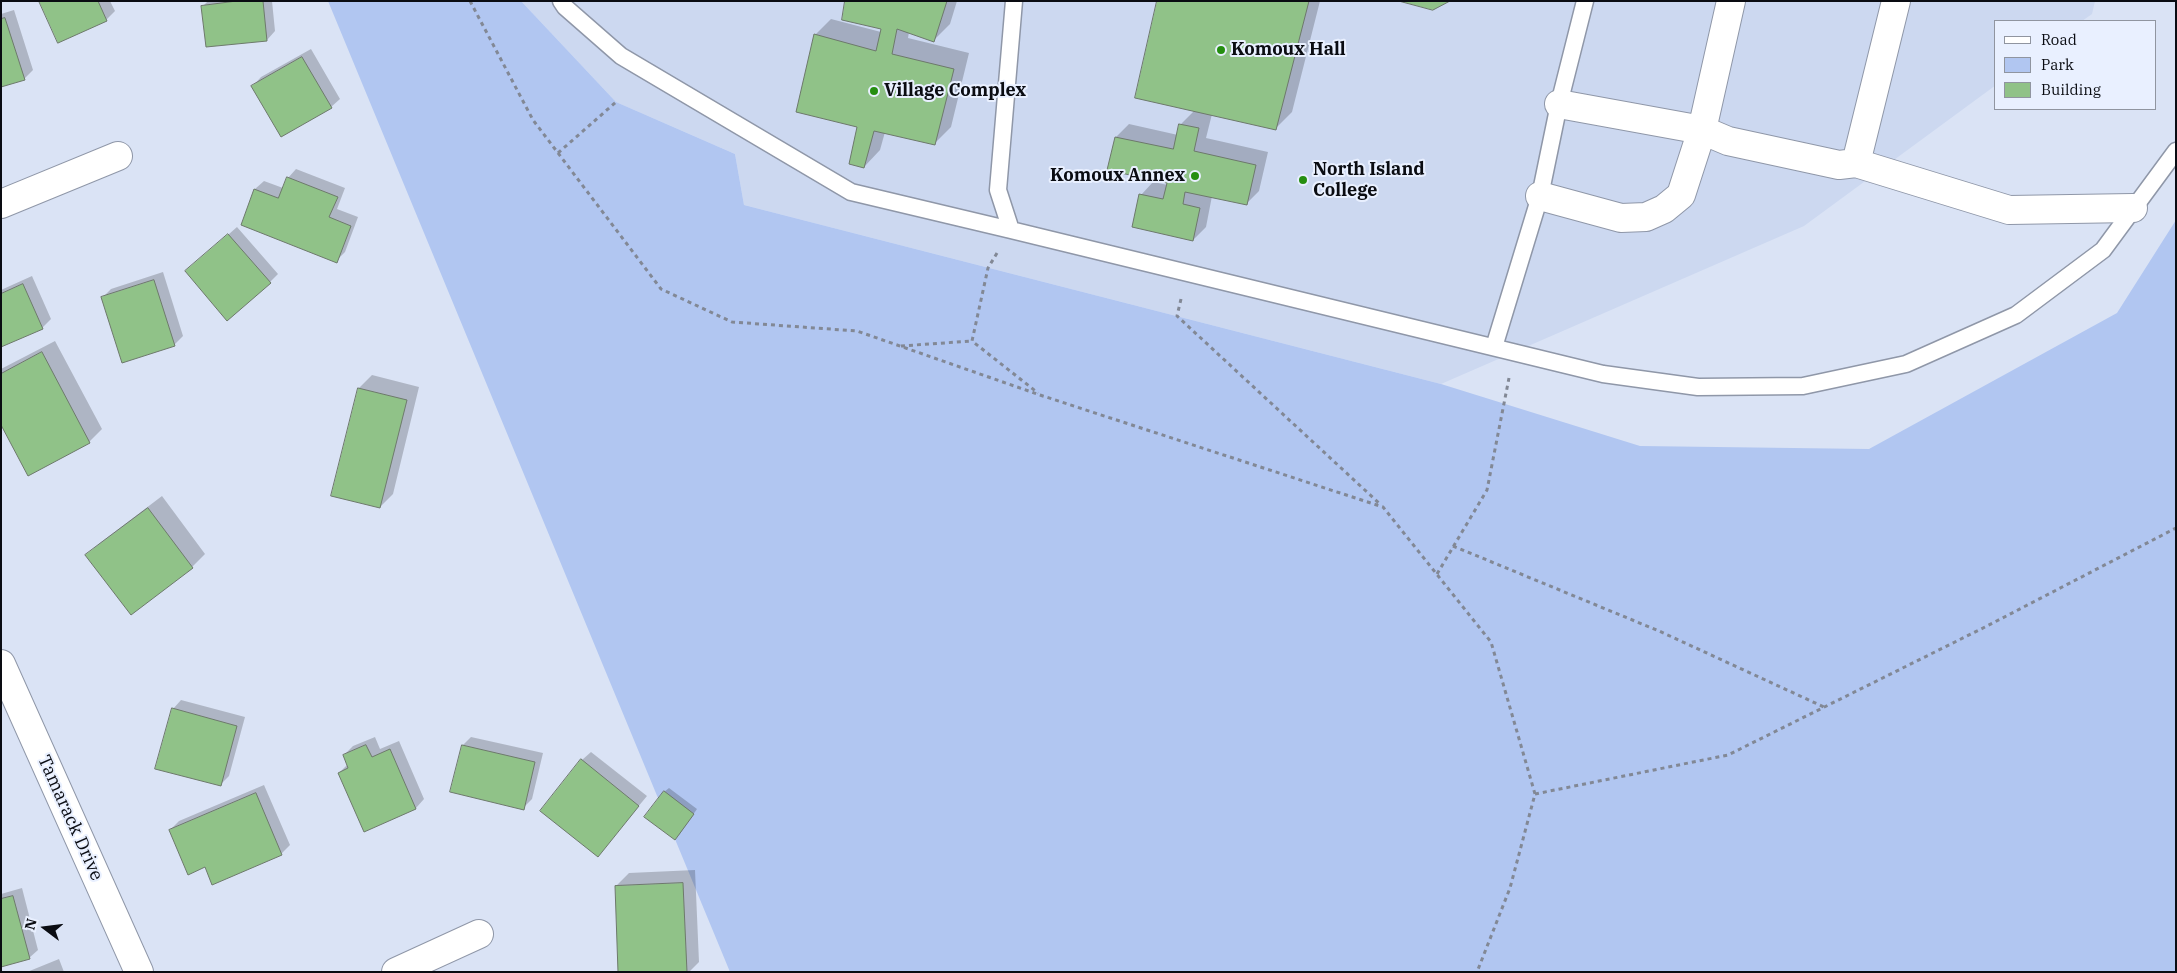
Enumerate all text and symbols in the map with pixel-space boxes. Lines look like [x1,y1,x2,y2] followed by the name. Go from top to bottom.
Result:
[1994,20,2157,110] legend
[2041,30,2077,49] text: Road
[1231,39,1346,61] place label: Komoux Hall
[1215,44,1227,56] marker: Komoux Hall
[2041,55,2074,74] text: Park
[884,80,1026,102] place label: Village Complex
[2041,80,2101,99] text: Building
[868,85,880,97] marker: Village Complex
[1313,159,1425,202] place label: North Island College
[1050,165,1185,187] place label: Komoux Annex
[1189,170,1201,182] marker: Komoux Annex
[1297,174,1309,186] marker: North Island College
[33,752,107,884] street label: Tamarack Drive
[20,903,70,953] north arrow
[20,916,41,932] text: N

